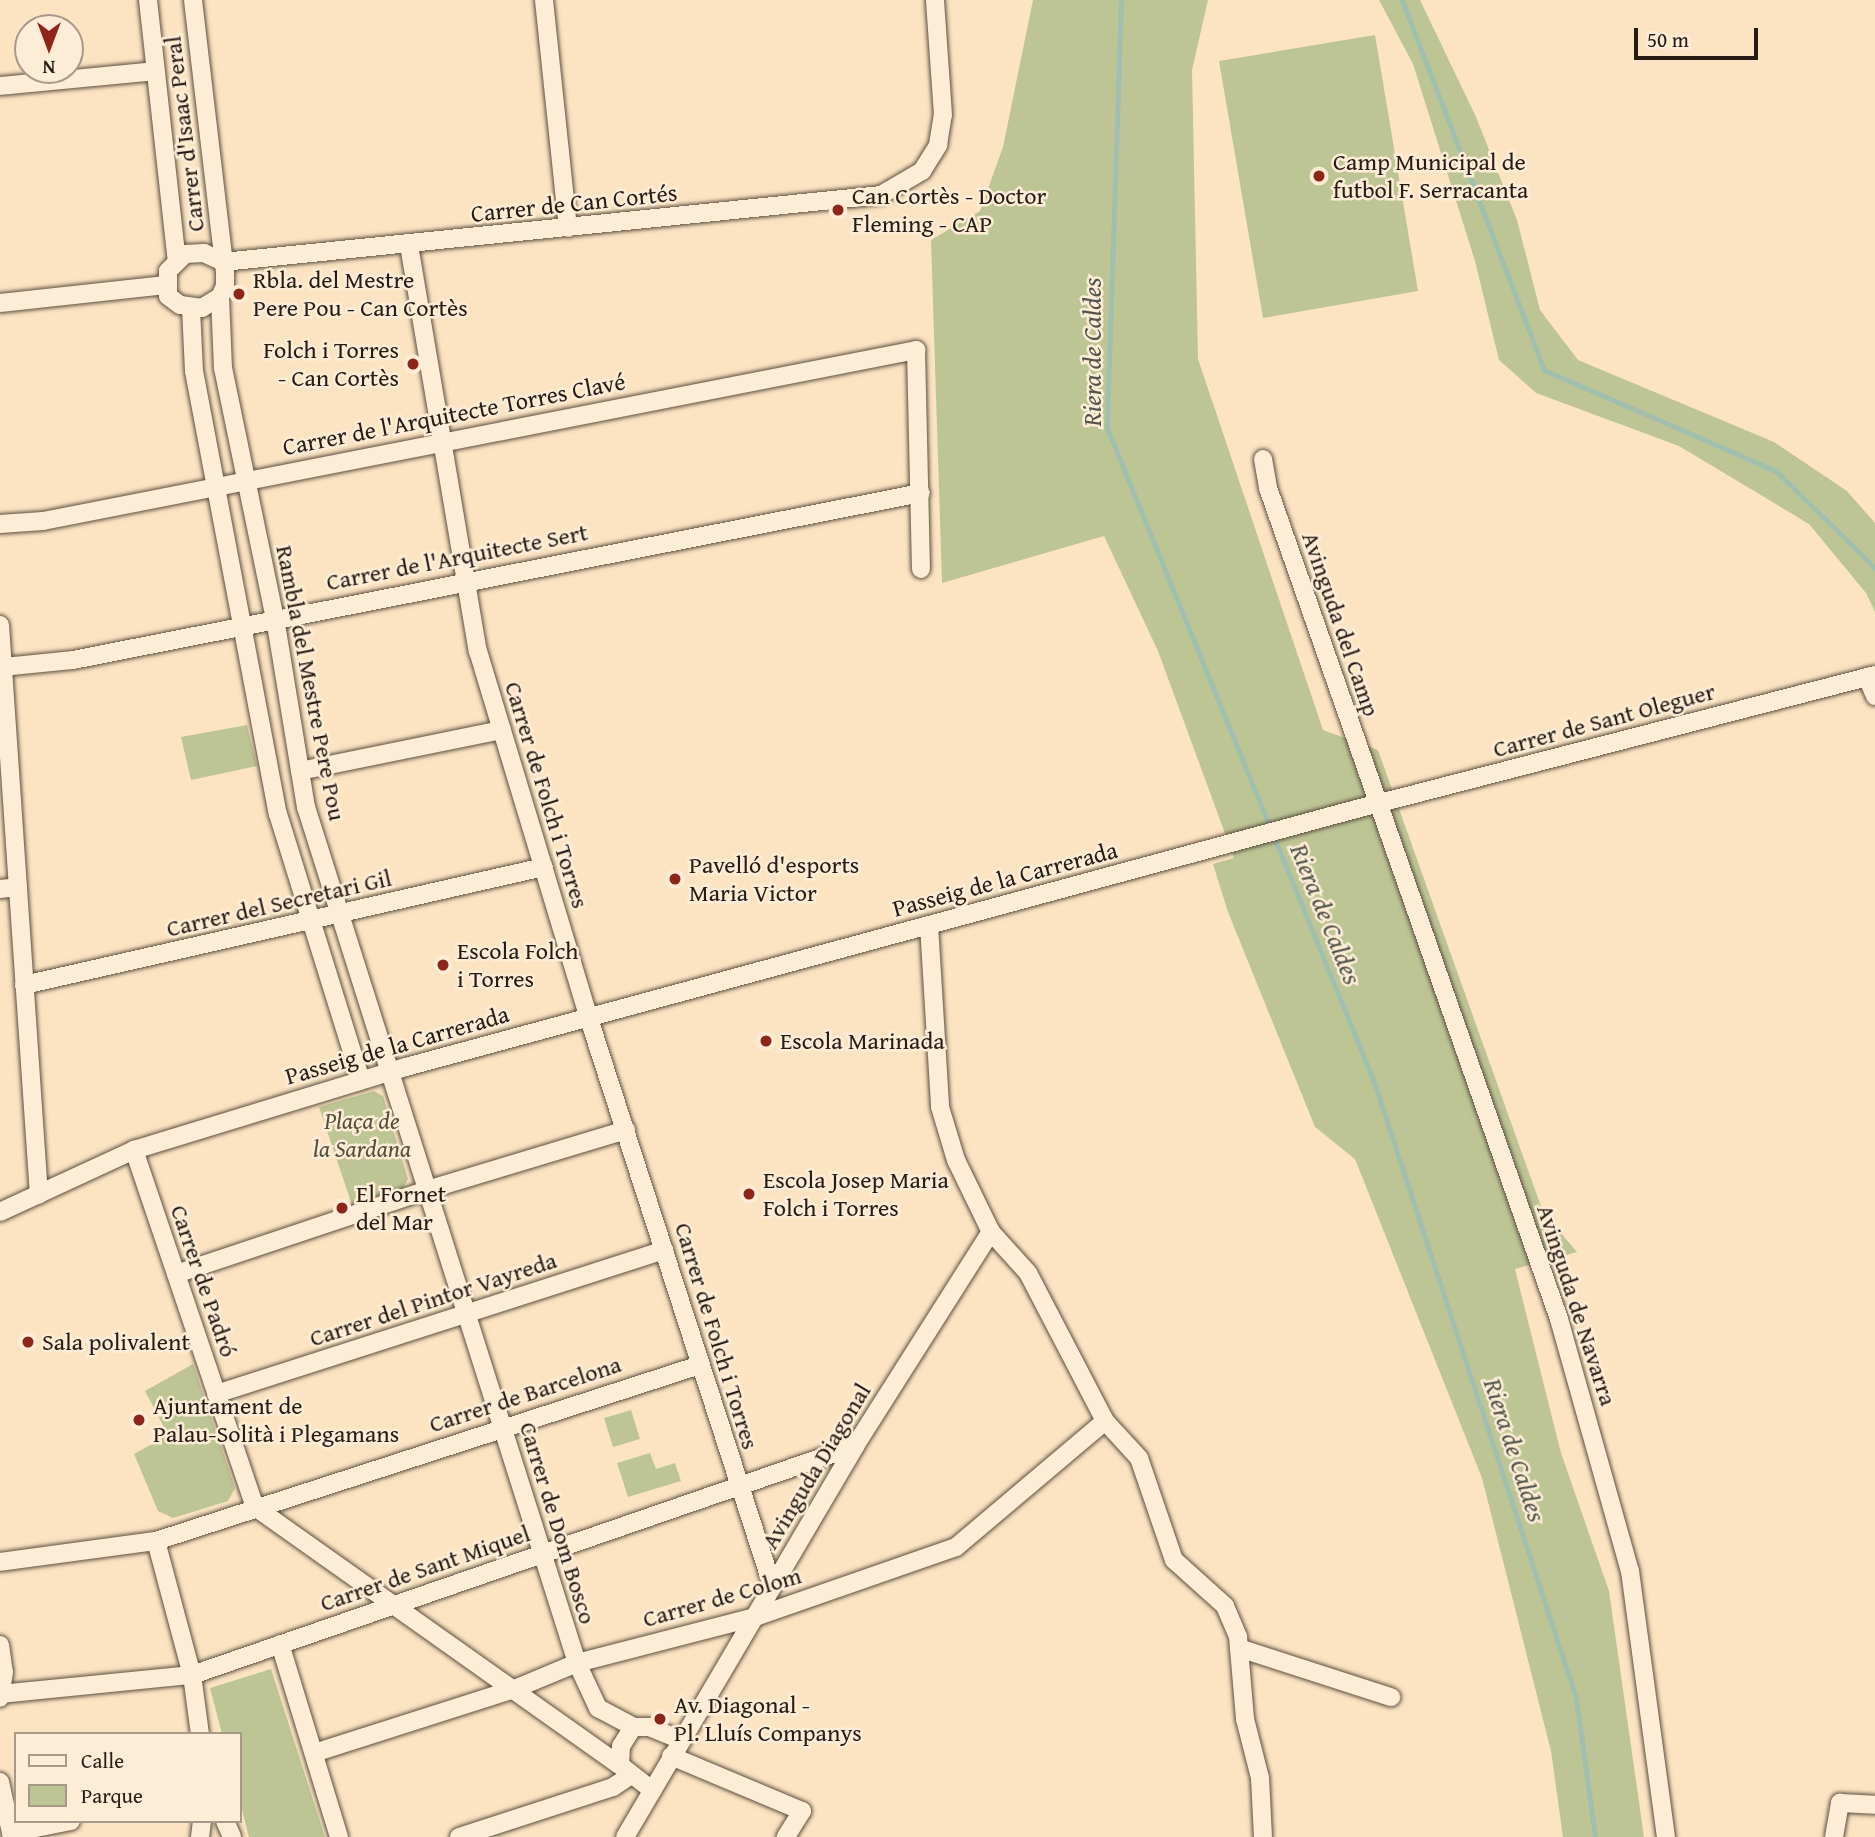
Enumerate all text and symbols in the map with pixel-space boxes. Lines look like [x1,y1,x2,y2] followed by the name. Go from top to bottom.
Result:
[14,14,84,84] north arrow
[1637,14,1761,58] scale bar
[1647,24,1689,55] text: 50 m
[158,35,210,233] street label: Carrer d'Isaac Peral
[43,54,55,82] text: N
[1333,148,1528,204] place label: Camp Municipal de futbol F. Serracanta
[1311,168,1327,184] marker: Camp Municipal de futbol F. Serracanta
[469,178,679,228] street label: Carrer de Can Cortés
[852,182,1046,238] place label: Can Cortès - Doctor Fleming - CAP
[830,202,846,218] marker: Can Cortès - Doctor Fleming - CAP
[253,266,468,322] place label: Rbla. del Mestre Pere Pou - Can Cortès
[1076,278,1108,426] water label: Riera de Caldes
[231,286,247,302] marker: Rbla. del Mestre Pere Pou - Can Cortès
[263,336,399,392] place label: Folch i Torres - Can Cortès
[405,356,421,372] marker: Folch i Torres - Can Cortès
[280,367,628,461] street label: Carrer de l'Arquitecte Torres Clavé
[324,518,590,596] street label: Carrer de l'Arquitecte Sert
[1296,528,1386,720] street label: Avinguda del Camp
[270,543,352,823] street label: Rambla del Mestre Pere Pou
[1490,677,1718,763] street label: Carrer de Sant Oleguer
[499,678,595,912] street label: Carrer de Folch i Torres
[889,835,1121,923] street label: Passeig de la Carrerada
[1284,839,1368,989] water label: Riera de Caldes
[689,851,859,907] place label: Pavelló d'esports Maria Victor
[164,863,394,943] street label: Carrer del Secretari Gil
[667,871,683,887] marker: Pavelló d'esports Maria Victor
[457,937,578,993] place label: Escola Folch i Torres
[435,957,451,973] marker: Escola Folch i Torres
[282,999,512,1091] street label: Passeig de la Carrerada
[780,1027,945,1055] place label: Escola Marinada
[758,1033,774,1049] marker: Escola Marinada
[313,1107,411,1163] park label: Plaça de la Sardana
[763,1166,949,1222] place label: Escola Josep Maria Folch i Torres
[356,1180,446,1236] place label: El Fornet del Mar
[741,1186,757,1202] marker: Escola Josep Maria Folch i Torres
[334,1200,350,1216] marker: El Fornet del Mar
[165,1201,243,1361] street label: Carrer de Padró
[1531,1201,1623,1409] street label: Avinguda de Navarra
[669,1219,765,1453] street label: Carrer de Folch i Torres
[306,1245,560,1353] street label: Carrer del Pintor Vayreda
[42,1328,190,1356] place label: Sala polivalent
[20,1334,36,1350] marker: Sala polivalent
[426,1349,624,1439] street label: Carrer de Barcelona
[1477,1374,1553,1526] water label: Riera de Caldes
[755,1378,877,1554] street label: Avinguda Diagonal
[153,1392,399,1448] place label: Ajuntament de Palau-Solità i Plegamans
[131,1412,147,1428] marker: Ajuntament de Palau-Solità i Plegamans
[514,1419,602,1627] street label: Carrer de Dom Bosco
[316,1519,534,1617] street label: Carrer de Sant Miquel
[639,1561,805,1633] street label: Carrer de Colom
[674,1691,862,1747] place label: Av. Diagonal - Pl. Lluís Companys
[652,1711,668,1727] marker: Av. Diagonal - Pl. Lluís Companys
[14,1732,242,1823] legend
[81,1745,124,1776] text: Calle
[81,1780,143,1811] text: Parque

